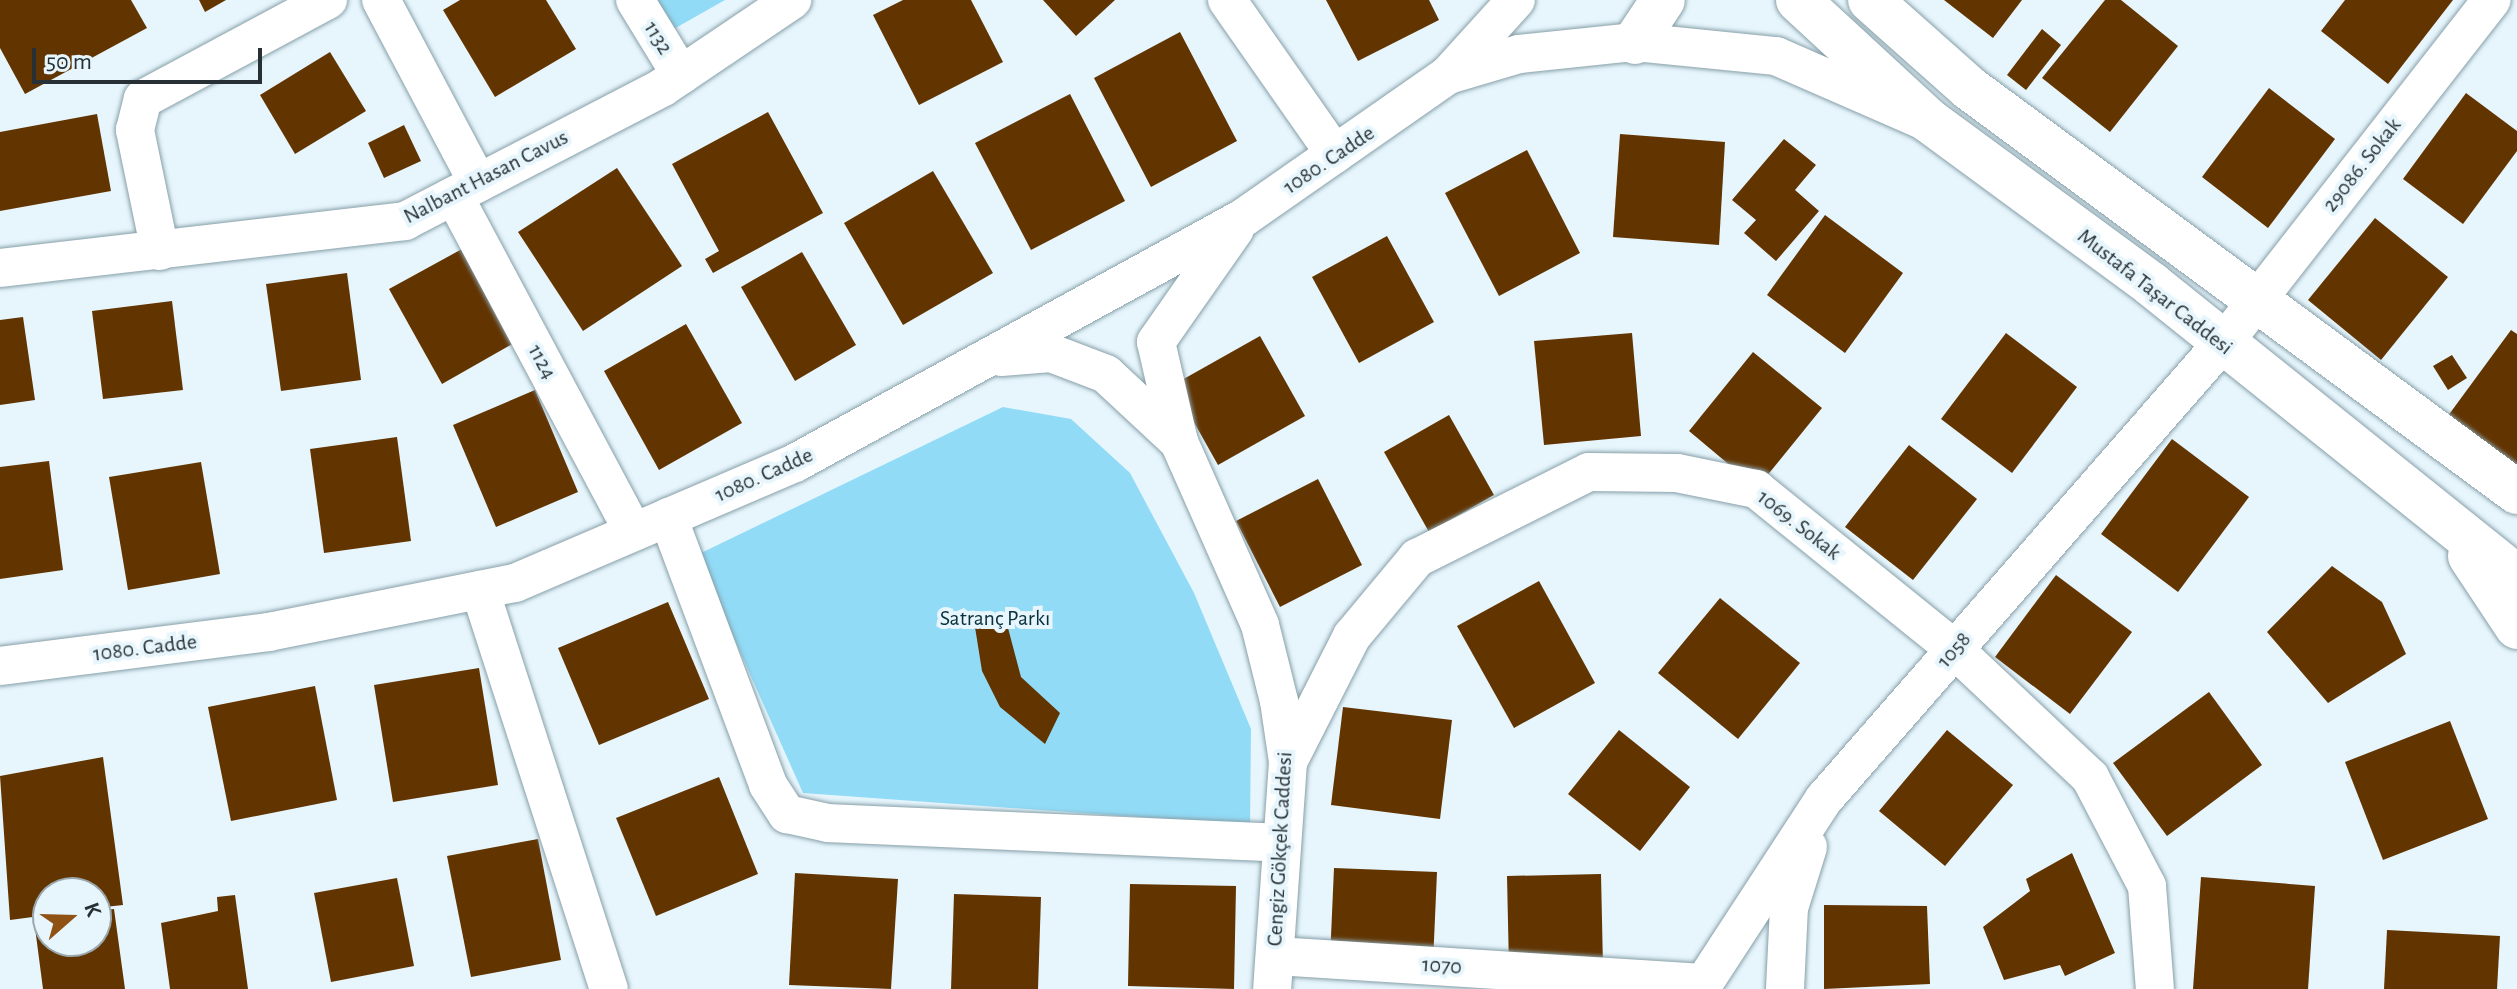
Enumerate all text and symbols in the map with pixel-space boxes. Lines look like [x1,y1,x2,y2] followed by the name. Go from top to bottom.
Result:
[638,17,678,59] street label: 1132
[36,32,266,82] scale bar
[46,50,92,74] text: 50 m
[2317,113,2407,217] street label: 29086. Sokak
[1278,120,1380,200] street label: 1080. Cadde
[399,124,573,230] street label: Nalbant Hasan Cavus
[2072,223,2238,361] street label: Mustafa Taşar Caddesi
[522,340,562,384] street label: 1124
[711,442,817,508] street label: 1080. Cadde
[1752,484,1846,566] street label: 1069. Sokak
[940,606,1050,632] park label: Satranç Parkı
[1931,627,1977,673] street label: 1058
[92,629,198,667] street label: 1080. Cadde
[1262,751,1298,947] street label: Cengiz Gökçek Caddesi
[32,877,112,957] north arrow
[80,900,105,919] text: K
[1421,951,1463,981] street label: 1070

